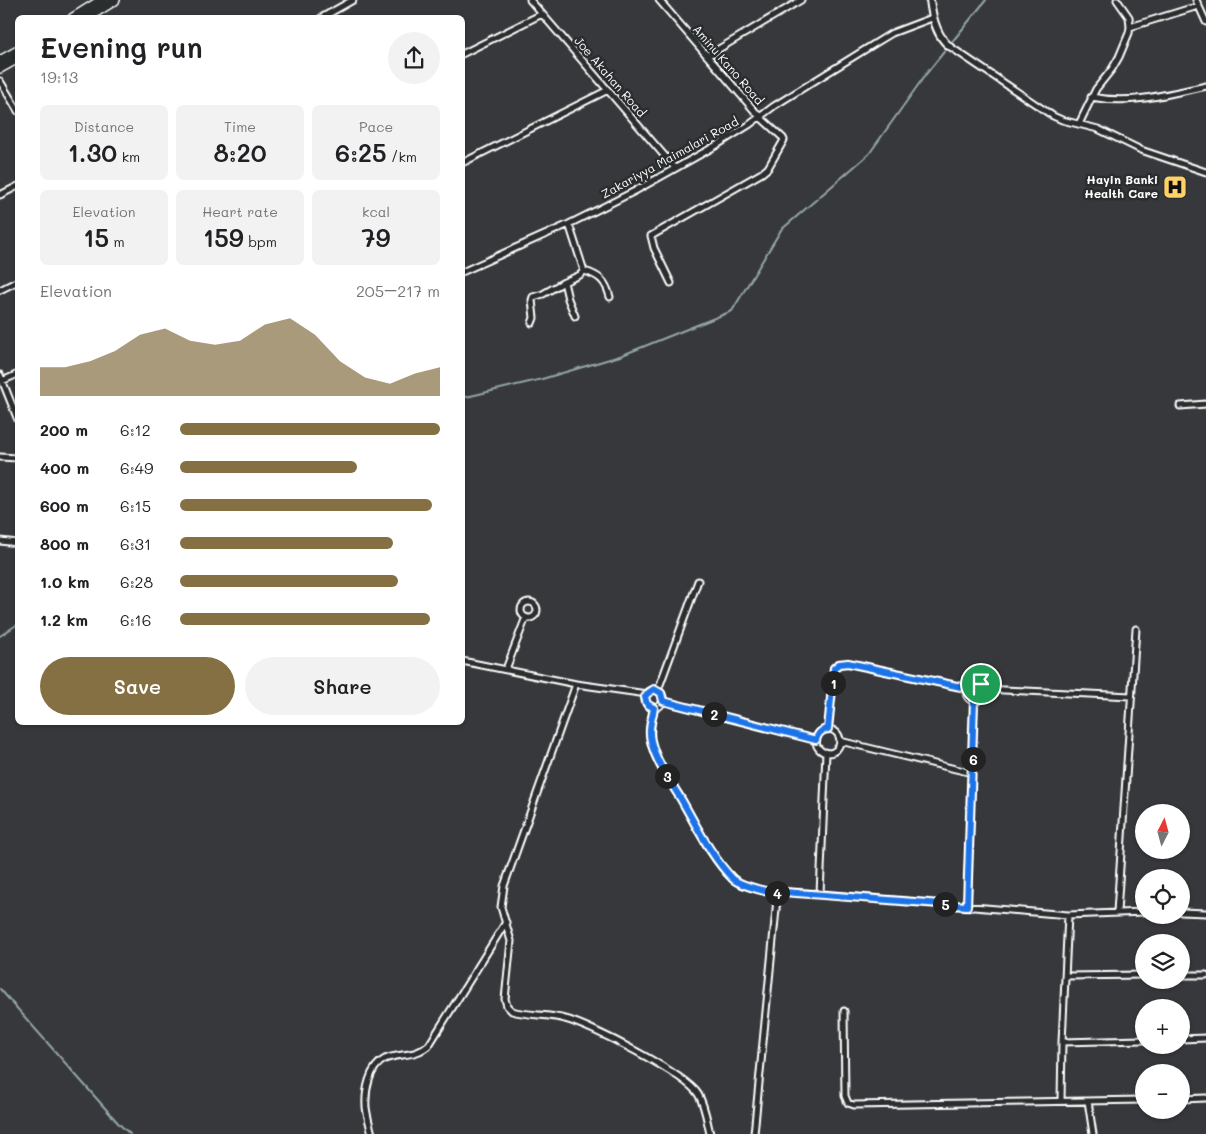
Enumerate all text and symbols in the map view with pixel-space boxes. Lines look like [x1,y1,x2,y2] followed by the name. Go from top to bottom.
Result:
[690,21,768,108] street label: Aminu Kano Road
[40,29,203,65] text: Evening run
[388,32,440,84] button: share
[571,33,650,120] street label: Joe Akahan Road
[40,66,78,87] text: 19:13
[598,112,741,202] street label: Zakariyya Maimalari Road
[74,117,134,136] text: Distance
[224,117,256,136] text: Time
[359,117,393,136] text: Pace
[68,136,117,168] text: 1.30
[213,136,267,168] text: 8:20
[335,136,387,168] text: 6:25
[117,147,140,166] text: km
[387,147,417,166] text: /km
[1084,171,1158,201] place label: Hayin Banki Health Care
[1162,174,1188,200] hospital icon: Hayin Banki Health Care
[73,202,135,221] text: Elevation
[202,202,278,221] text: Heart rate
[362,202,390,221] text: kcal
[83,221,109,253] text: 15
[203,221,244,253] text: 159
[362,221,390,253] text: 79
[109,232,125,251] text: m
[244,232,277,251] text: bpm
[40,280,112,301] text: Elevation
[356,280,440,301] text: 205–217 m
[40,419,88,440] text: 200 m
[120,419,151,440] text: 6:12
[40,457,89,478] text: 400 m
[120,457,153,478] text: 6:49
[40,495,89,516] text: 600 m
[120,495,151,516] text: 6:15
[40,533,89,554] text: 800 m
[120,533,151,554] text: 6:31
[40,571,89,592] text: 1.0 km
[120,571,153,592] text: 6:28
[40,609,88,630] text: 1.2 km
[120,609,151,630] text: 6:16
[40,657,235,715] button: Save
[245,657,440,715] button: Share
[960,663,1002,705] pin
[820,670,846,696] pin: 1
[967,670,995,698] icon: arrive
[830,674,837,693] text: 1
[702,702,726,726] pin: 2
[711,705,718,724] text: 2
[960,746,986,772] pin: 6
[969,750,978,769] text: 6
[654,764,680,788] pin: 3
[663,767,672,786] text: 3
[1135,804,1190,859] north arrow
[1135,804,1190,1119] map controls
[1135,869,1190,924] button: locate
[764,880,790,906] pin: 4
[773,884,782,903] text: 4
[932,892,958,916] pin: 5
[941,895,950,914] text: 5
[1135,934,1190,989] button: layers
[1135,999,1190,1054] button: +
[1135,1064,1190,1119] button: −

